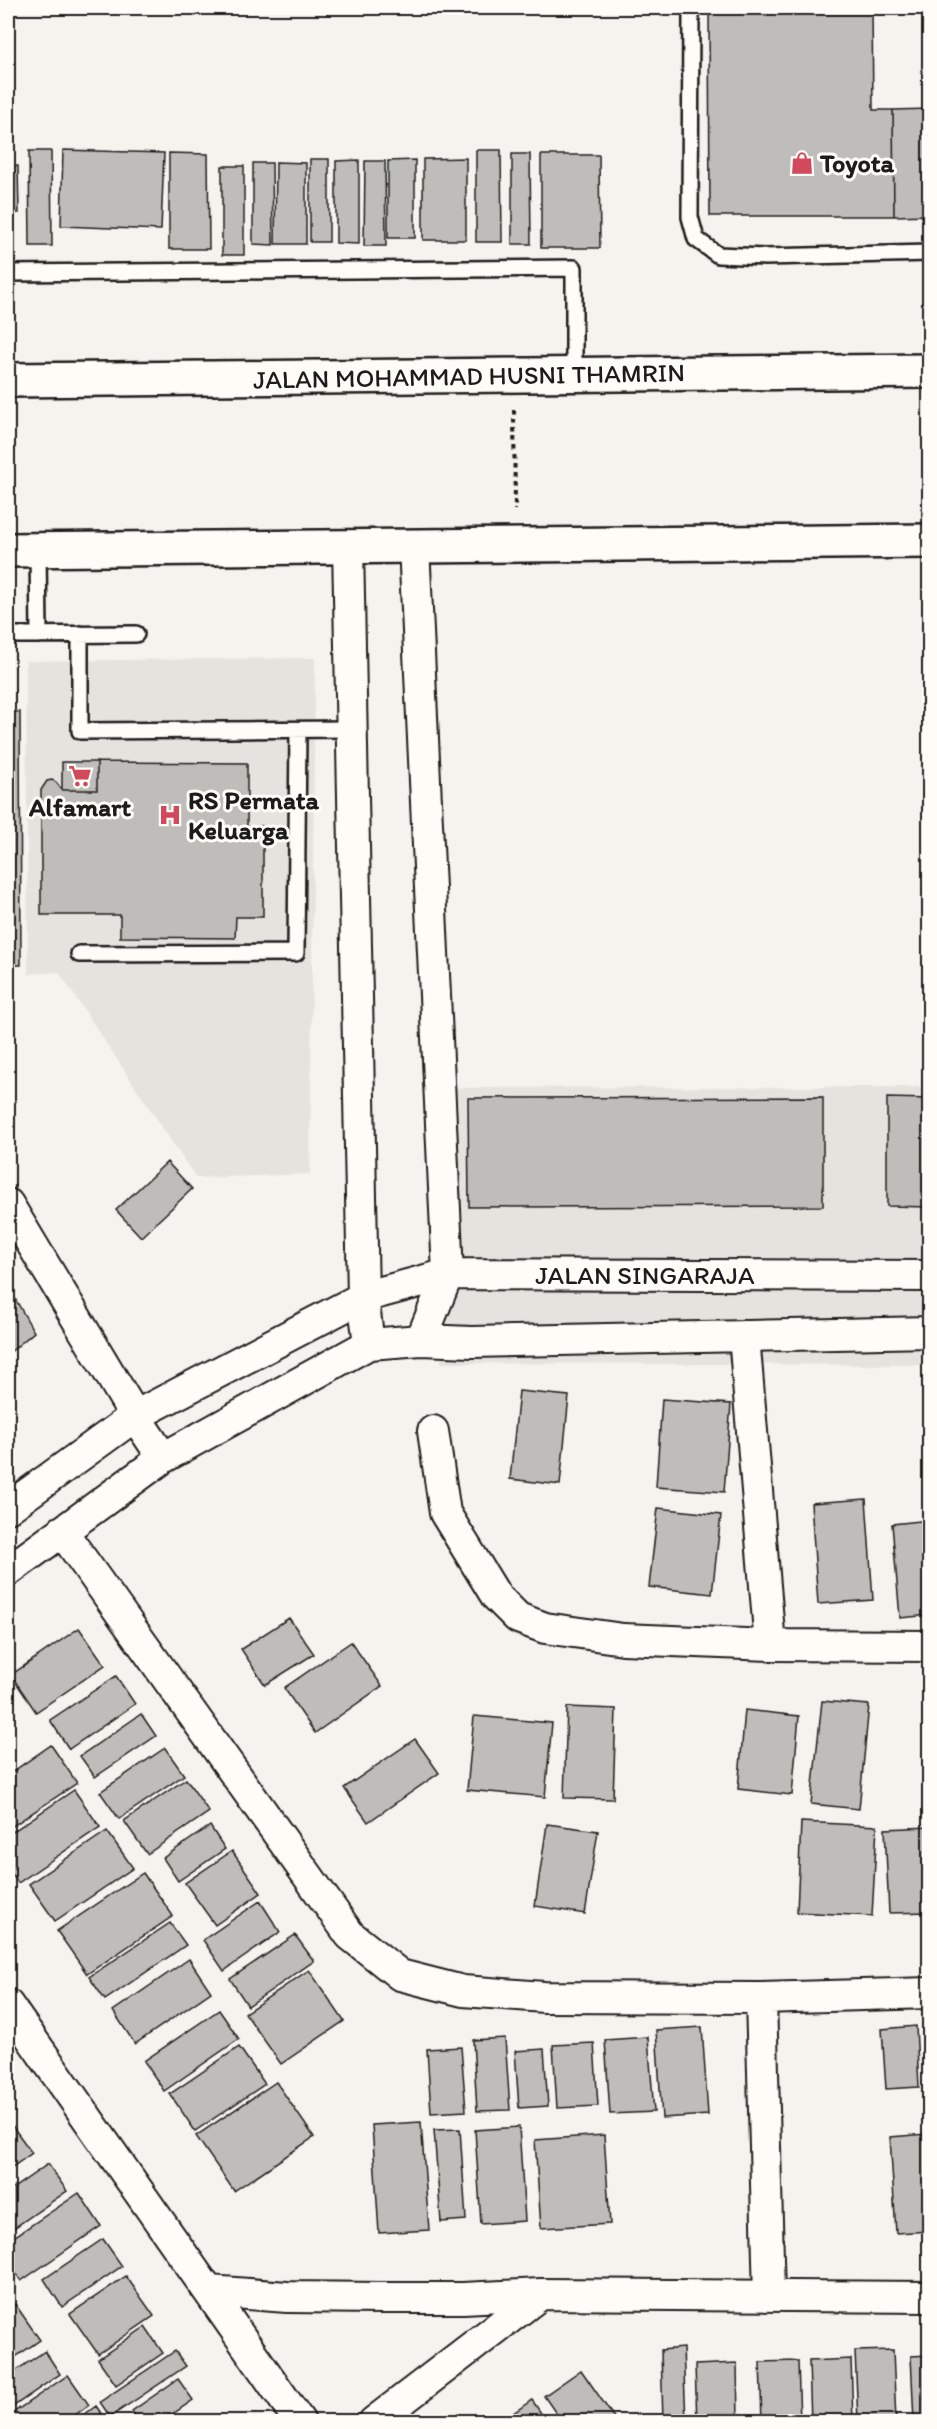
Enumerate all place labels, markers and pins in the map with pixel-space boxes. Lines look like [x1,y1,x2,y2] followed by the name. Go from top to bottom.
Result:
[819,147,894,179] place label: Toyota
[789,150,815,176] shop icon: Toyota
[67,763,93,789] supermarket icon: Alfamart
[188,784,320,846] place label: RS Permata Keluarga
[28,791,131,823] place label: Alfamart
[157,802,183,828] hospital icon: RS Permata Keluarga

